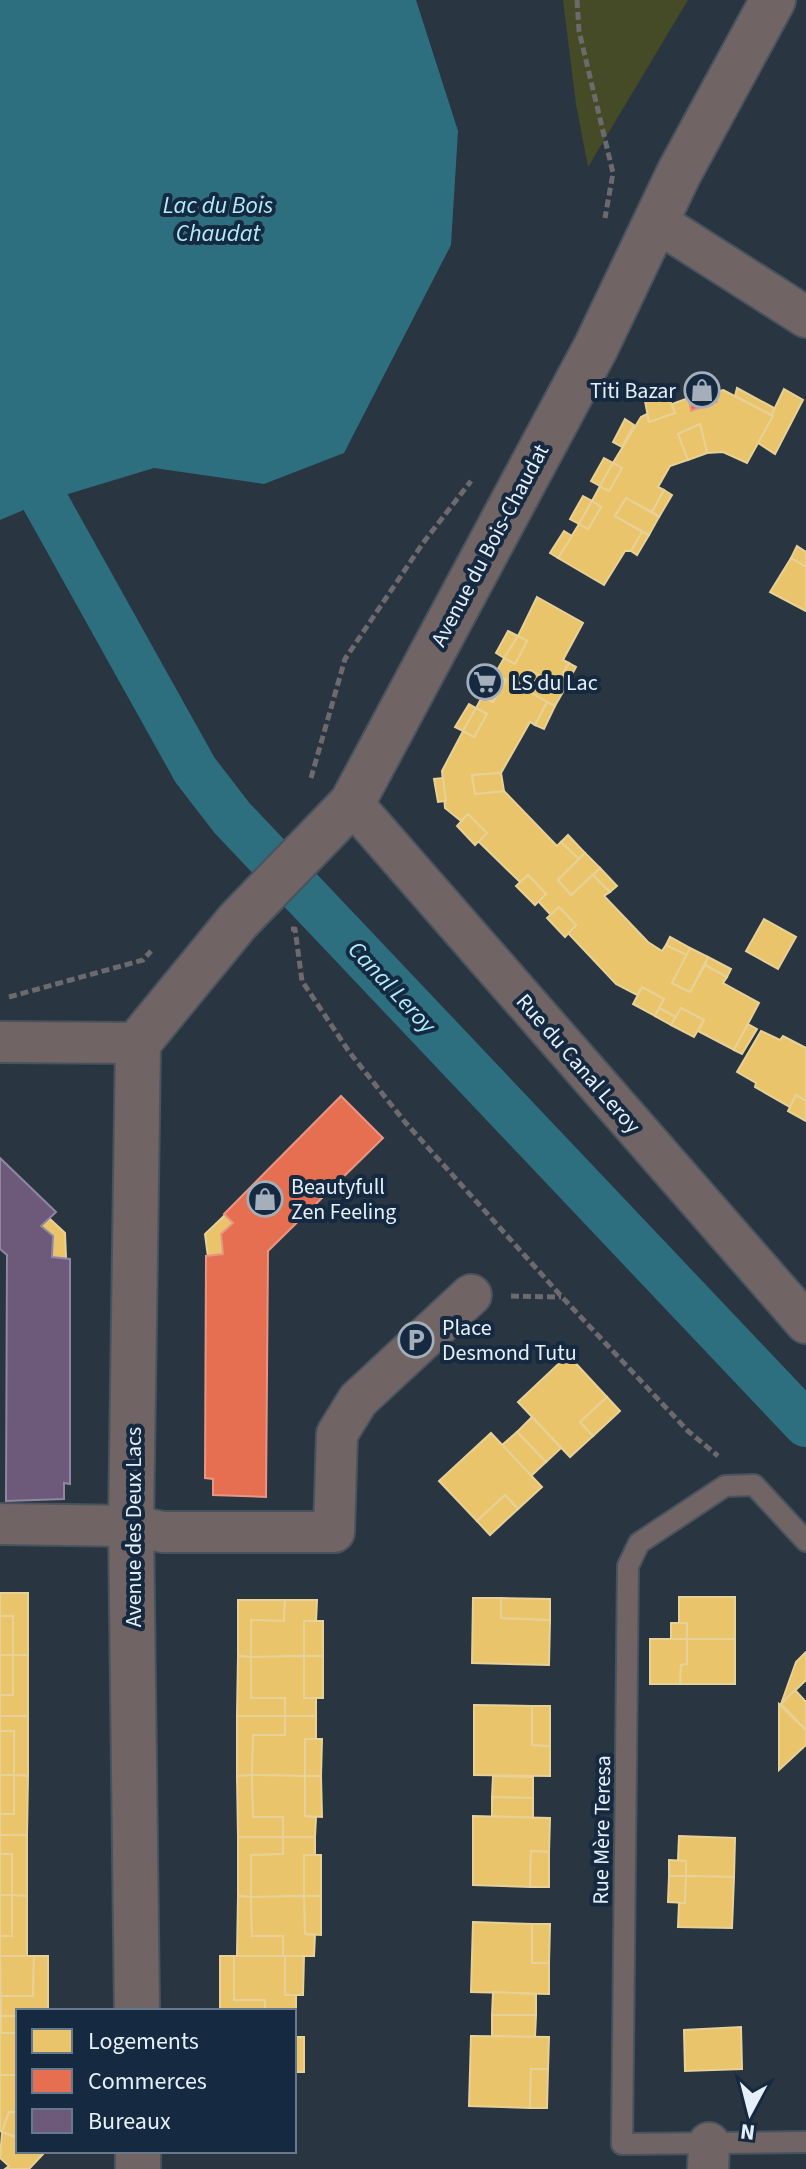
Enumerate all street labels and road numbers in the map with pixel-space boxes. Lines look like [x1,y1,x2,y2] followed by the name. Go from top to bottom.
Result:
[423,438,557,652] street label: Avenue du Bois-Chaudat
[508,987,649,1141] street label: Rue du Canal Leroy
[118,1427,150,1627] street label: Avenue des Deux Lacs
[585,1755,619,1905] street label: Rue Mère Teresa

